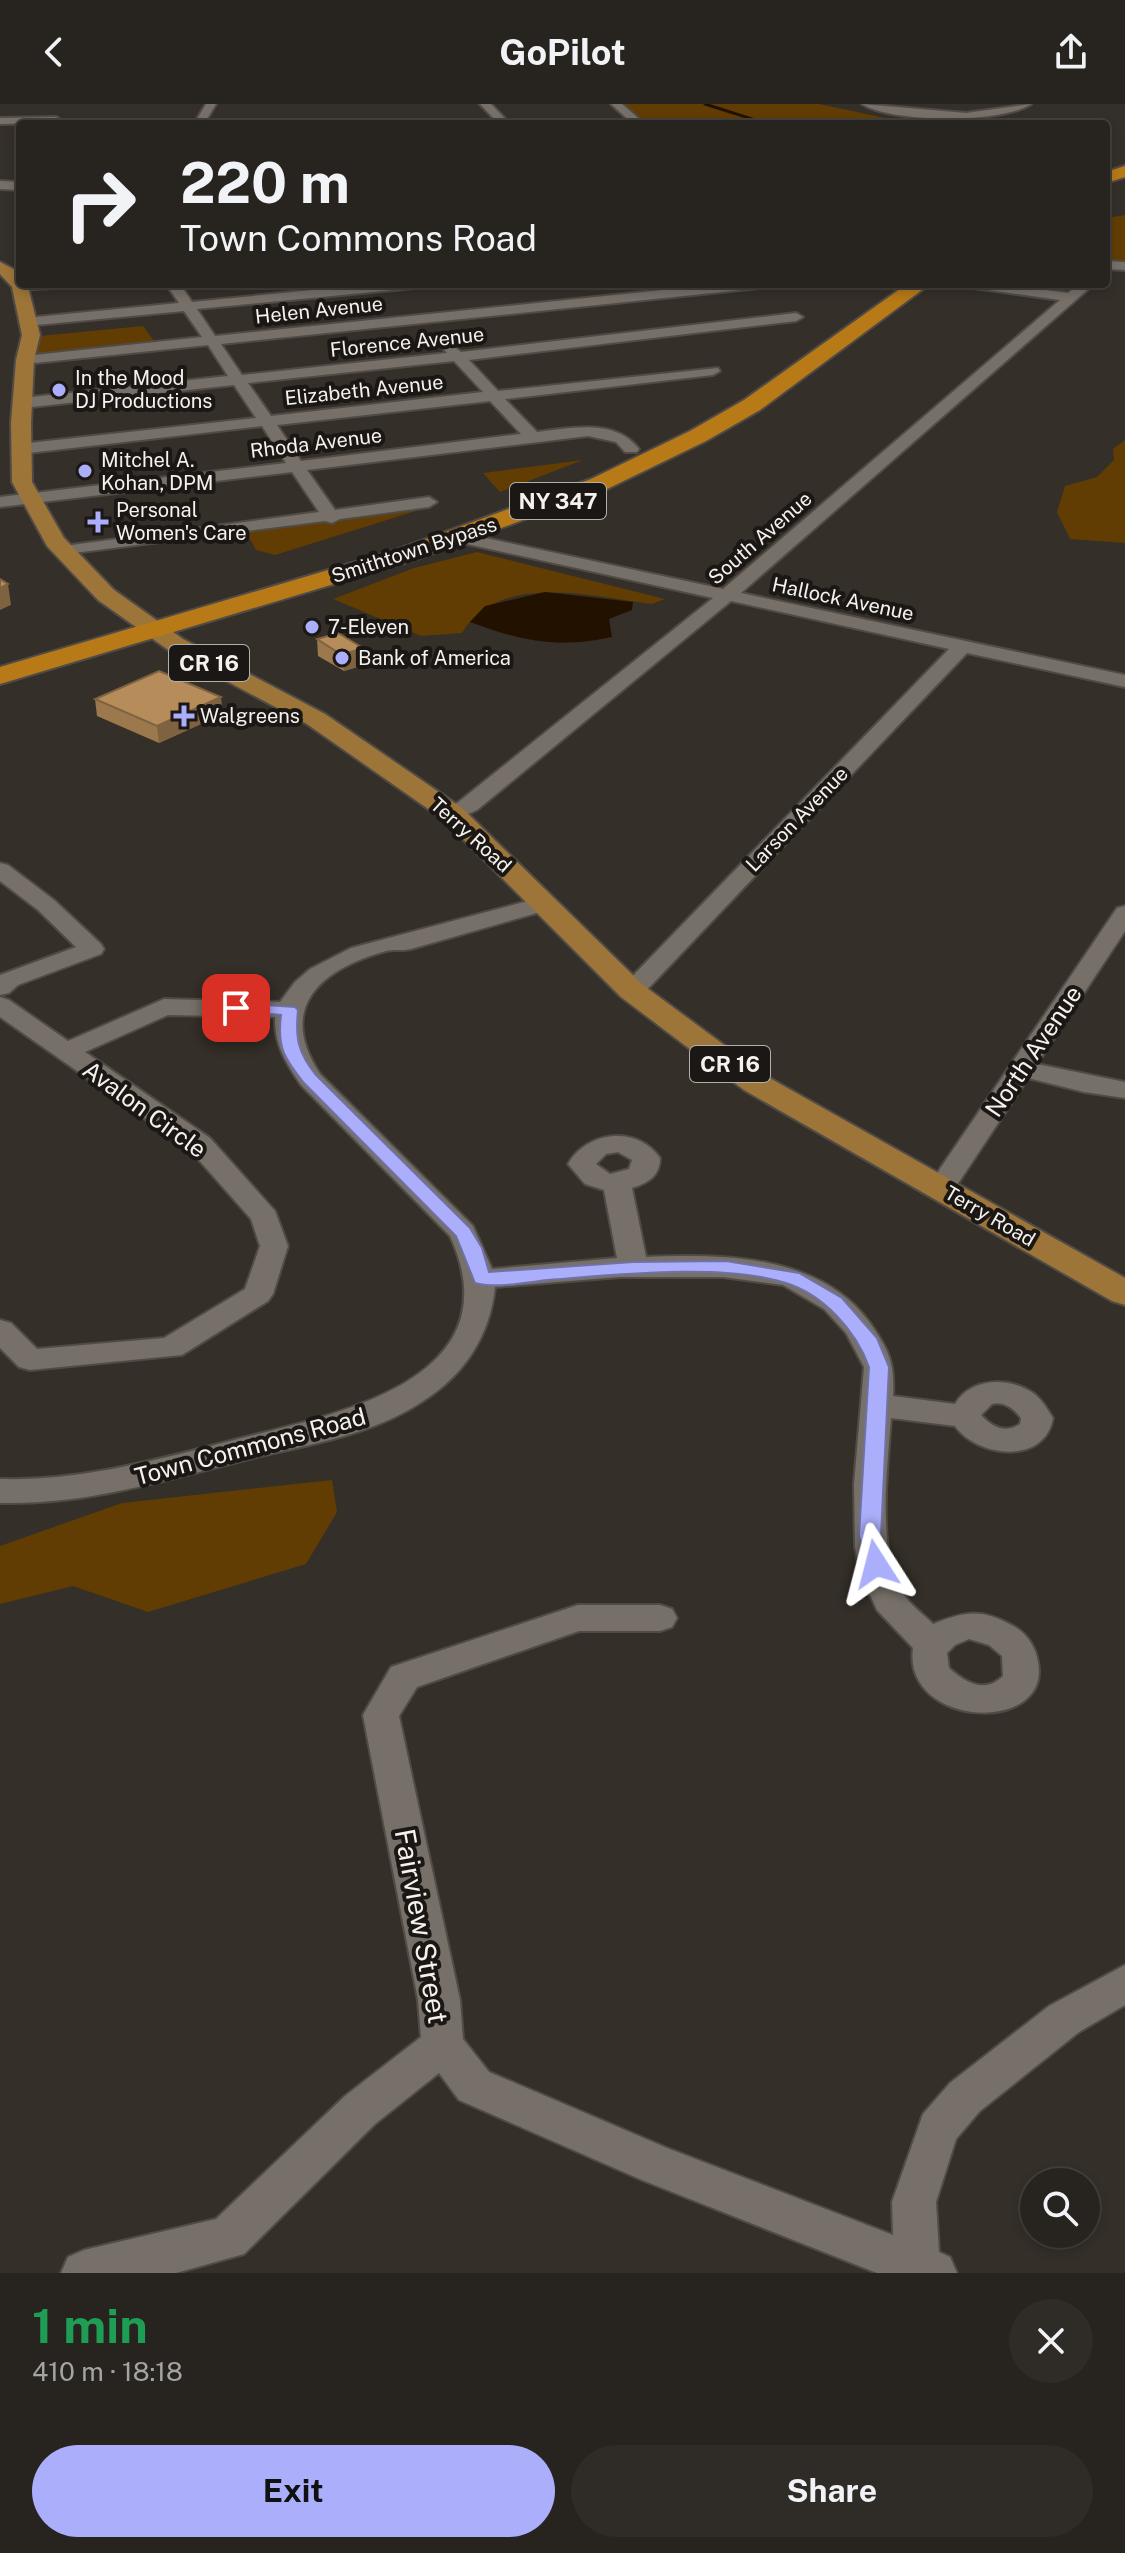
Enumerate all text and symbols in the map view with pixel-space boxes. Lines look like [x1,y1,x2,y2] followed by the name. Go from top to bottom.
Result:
[32,30,76,74] icon: back
[1049,30,1093,74] icon: share
[499,31,626,73] text: GoPilot
[180,150,350,216] text: 220 m
[48,152,152,256] icon: right
[180,217,537,259] text: Town Commons Road
[254,291,384,329] street label: Helen Avenue
[329,322,485,362] street label: Florence Avenue
[75,366,212,413] place label: In the Mood DJ Productions
[283,370,445,410] street label: Elizabeth Avenue
[50,381,68,399] marker: In the Mood DJ Productions
[249,423,383,463] street label: Rhoda Avenue
[101,448,213,495] place label: Mitchel A. Kohan, DPM
[76,462,94,480] marker: Mitchel A. Kohan, DPM
[510,483,606,519] road number: NY 347
[703,487,817,589] street label: South Avenue
[116,498,247,545] place label: Personal Women's Care
[87,511,109,533] marker: Personal Women's Care
[328,512,500,588] street label: Smithtown Bypass
[770,572,916,626] street label: Hallock Avenue
[328,615,409,639] place label: 7-Eleven
[303,618,321,636] marker: 7-Eleven
[169,645,249,681] road number: CR 16
[358,646,511,670] place label: Bank of America
[333,649,351,667] marker: Bank of America
[200,704,300,728] place label: Walgreens
[175,707,193,725] marker: Walgreens
[741,762,853,876] street label: Larson Avenue
[426,792,516,878] street label: Terry Road
[202,974,270,1042] pin
[979,980,1087,1122] street label: North Avenue
[214,986,258,1030] icon: arrive
[690,1046,770,1082] road number: CR 16
[78,1055,212,1163] street label: Avalon Circle
[940,1180,1040,1252] street label: Terry Road
[131,1402,369,1490] street label: Town Commons Road
[834,1522,918,1606] position arrow
[389,1826,455,2026] street label: Fairview Street
[1020,2168,1100,2248] map controls
[1020,2168,1100,2248] button: search
[32,2297,148,2354] text: 1 min
[1009,2299,1093,2383] button: close
[32,2356,183,2387] text: 410 m · 18:18
[32,2445,555,2537] button: Exit
[571,2445,1093,2537] button: Share

